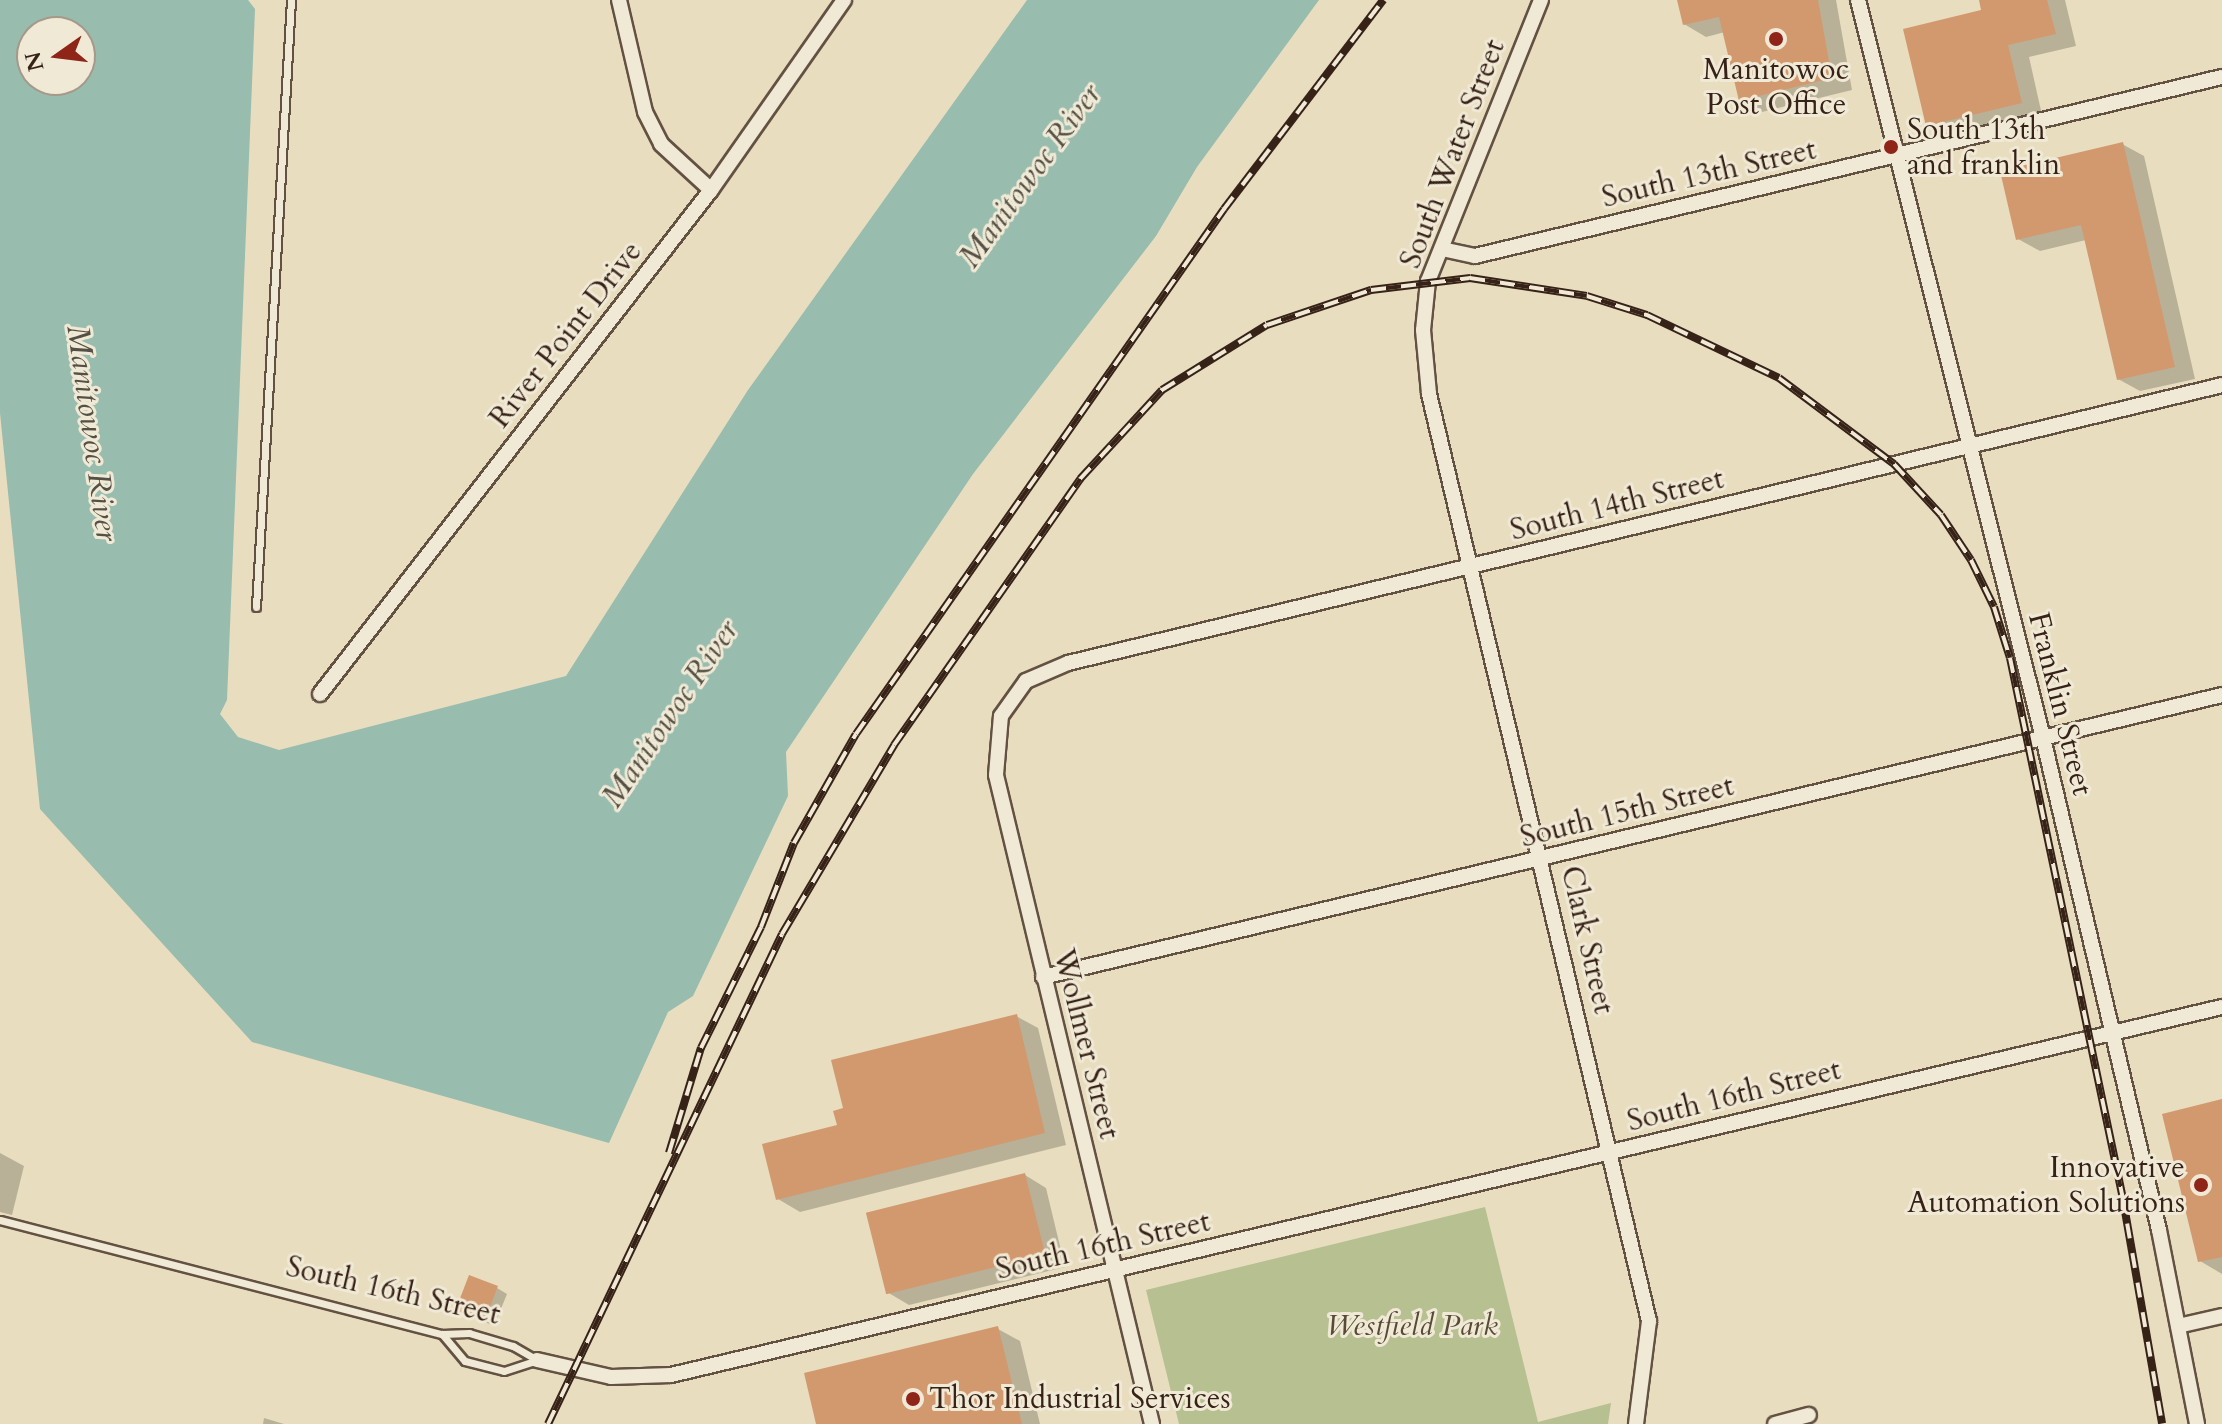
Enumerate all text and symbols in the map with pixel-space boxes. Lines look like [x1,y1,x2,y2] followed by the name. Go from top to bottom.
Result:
[16,16,96,96] north arrow
[1767,30,1785,48] marker: Manitowoc Post Office
[1393,35,1513,273] street label: South Water Street
[18,48,52,74] text: N
[1703,52,1849,122] place label: Manitowoc Post Office
[951,77,1109,275] water label: Manitowoc River
[1907,112,2060,182] place label: South 13th and franklin
[1598,132,1820,216] street label: South 13th Street
[1882,138,1900,156] marker: South 13th and franklin
[482,235,650,435] street label: River Point Drive
[58,323,126,543] water label: Manitowoc River
[1507,461,1727,549] street label: South 14th Street
[2020,609,2100,799] street label: Franklin Street
[593,613,747,815] water label: Manitowoc River
[1517,768,1737,856] street label: South 15th Street
[1553,863,1621,1017] street label: Clark Street
[1045,945,1127,1143] street label: Wollmer Street
[1624,1052,1844,1140] street label: South 16th Street
[1907,1150,2185,1220] place label: Innovative Automation Solutions
[2192,1176,2210,1194] marker: Innovative Automation Solutions
[992,1204,1214,1288] street label: South 16th Street
[282,1249,504,1333] street label: South 16th Street
[1326,1308,1498,1344] park label: Westfield Park
[929,1381,1230,1417] place label: Thor Industrial Services
[904,1390,922,1408] marker: Thor Industrial Services

